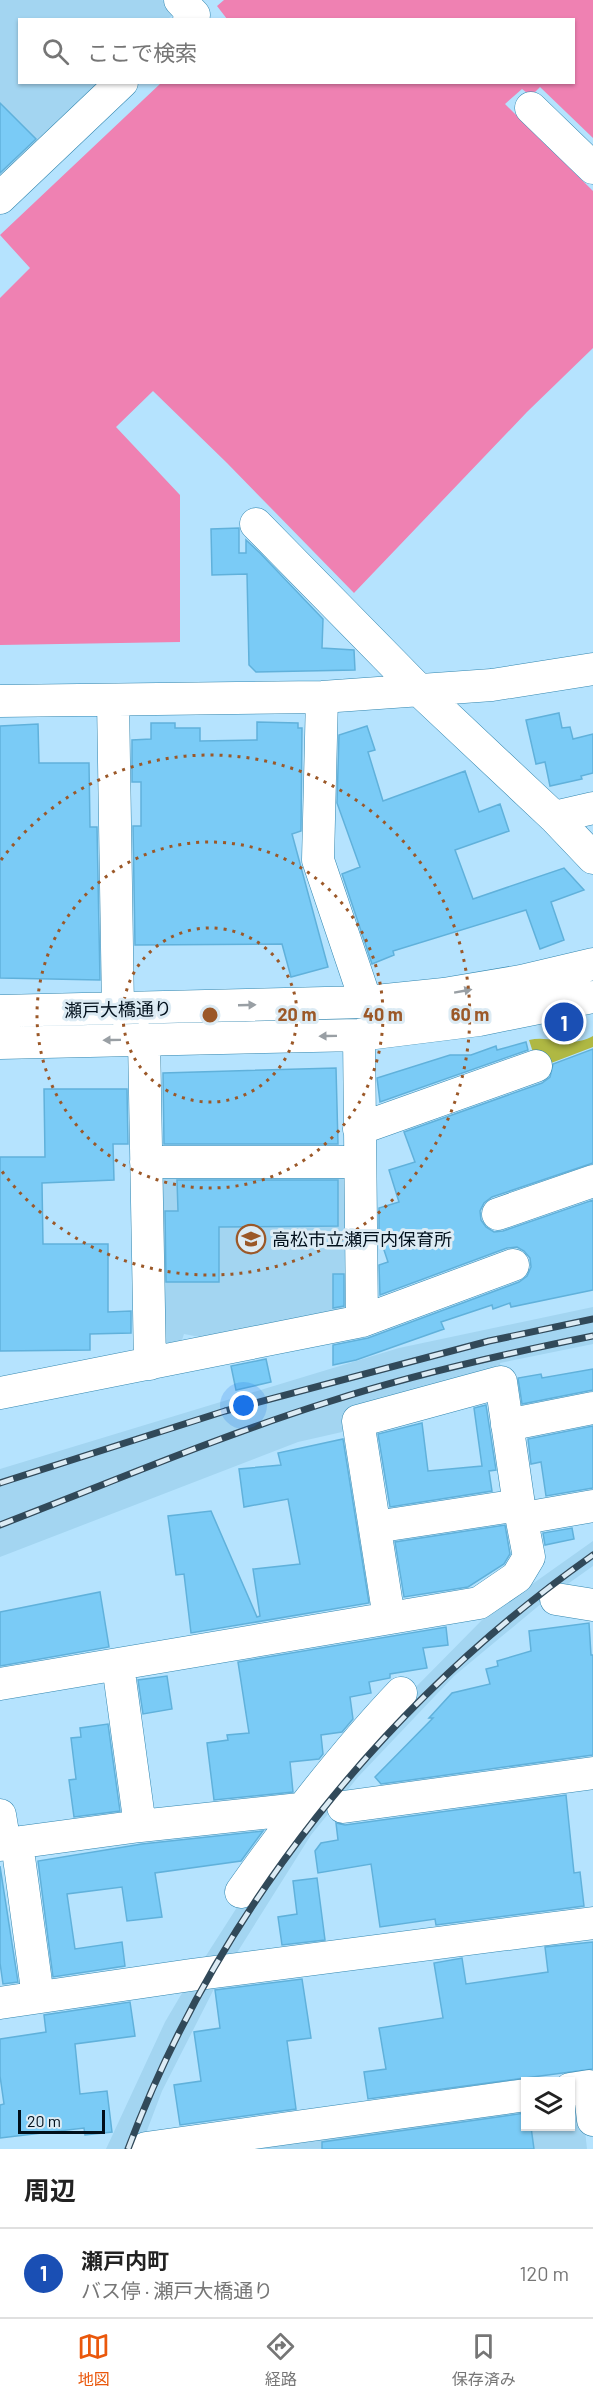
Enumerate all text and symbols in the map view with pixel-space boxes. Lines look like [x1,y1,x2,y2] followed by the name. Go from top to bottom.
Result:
[18,18,575,84] search box
[39,35,72,68] icon: search
[87,39,197,65] text: ここで検索
[453,986,472,995] one-way arrow
[64,997,172,1021] street label: 瀬戸大橋通り
[544,1000,584,1044] pin: 1
[238,1001,257,1010] one-way arrow
[278,1003,316,1025] text: 20 m
[363,1003,403,1025] text: 40 m
[451,1003,489,1025] text: 60 m
[200,1005,220,1025] centre of rings
[318,1031,337,1041] one-way arrow
[102,1035,121,1045] one-way arrow
[235,1223,267,1255] school or university icon: 高松市立瀬戸内保育所
[272,1228,452,1250] place label: 高松市立瀬戸内保育所
[229,1391,258,1420] your location
[521,2077,575,2131] map controls
[521,2077,575,2131] button: layers
[18,2107,105,2134] scale bar
[27,2111,61,2130] text: 20 m
[24,2174,76,2205] text: 周辺
[81,2247,169,2273] text: 瀬戸内町
[40,2261,47,2285] text: 1
[519,2261,569,2285] text: 120 m
[81,2278,273,2302] text: バス停 · 瀬戸大橋通り
[77,2330,110,2390] tab: 地図
[264,2330,297,2390] tab: 経路
[452,2330,516,2390] tab: 保存済み

